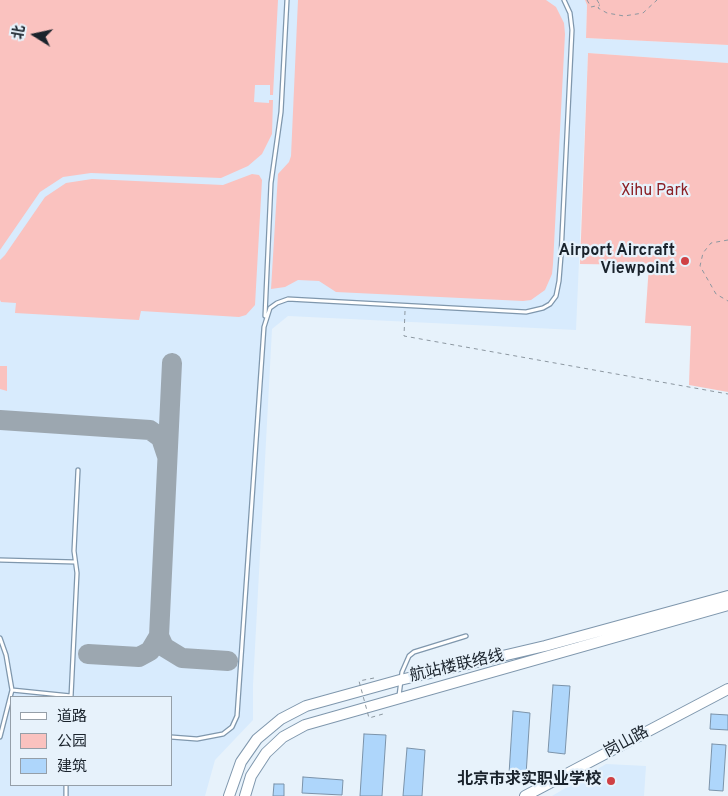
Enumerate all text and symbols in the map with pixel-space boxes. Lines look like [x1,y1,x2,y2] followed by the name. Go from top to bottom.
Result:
[10,10,60,60] north arrow
[10,24,29,41] text: 北
[621,182,689,202] park label: Xihu Park
[559,242,675,280] place label: Airport Aircraft Viewpoint
[679,255,691,267] marker: Airport Aircraft Viewpoint
[408,647,506,687] street label: 航站楼联络线
[10,696,172,786] legend
[57,708,87,727] text: 道路
[601,723,653,763] street label: 岗山路
[57,733,87,752] text: 公园
[57,758,87,777] text: 建筑
[457,771,601,791] place label: 北京市求实职业学校
[605,775,617,787] marker: 北京市求实职业学校

